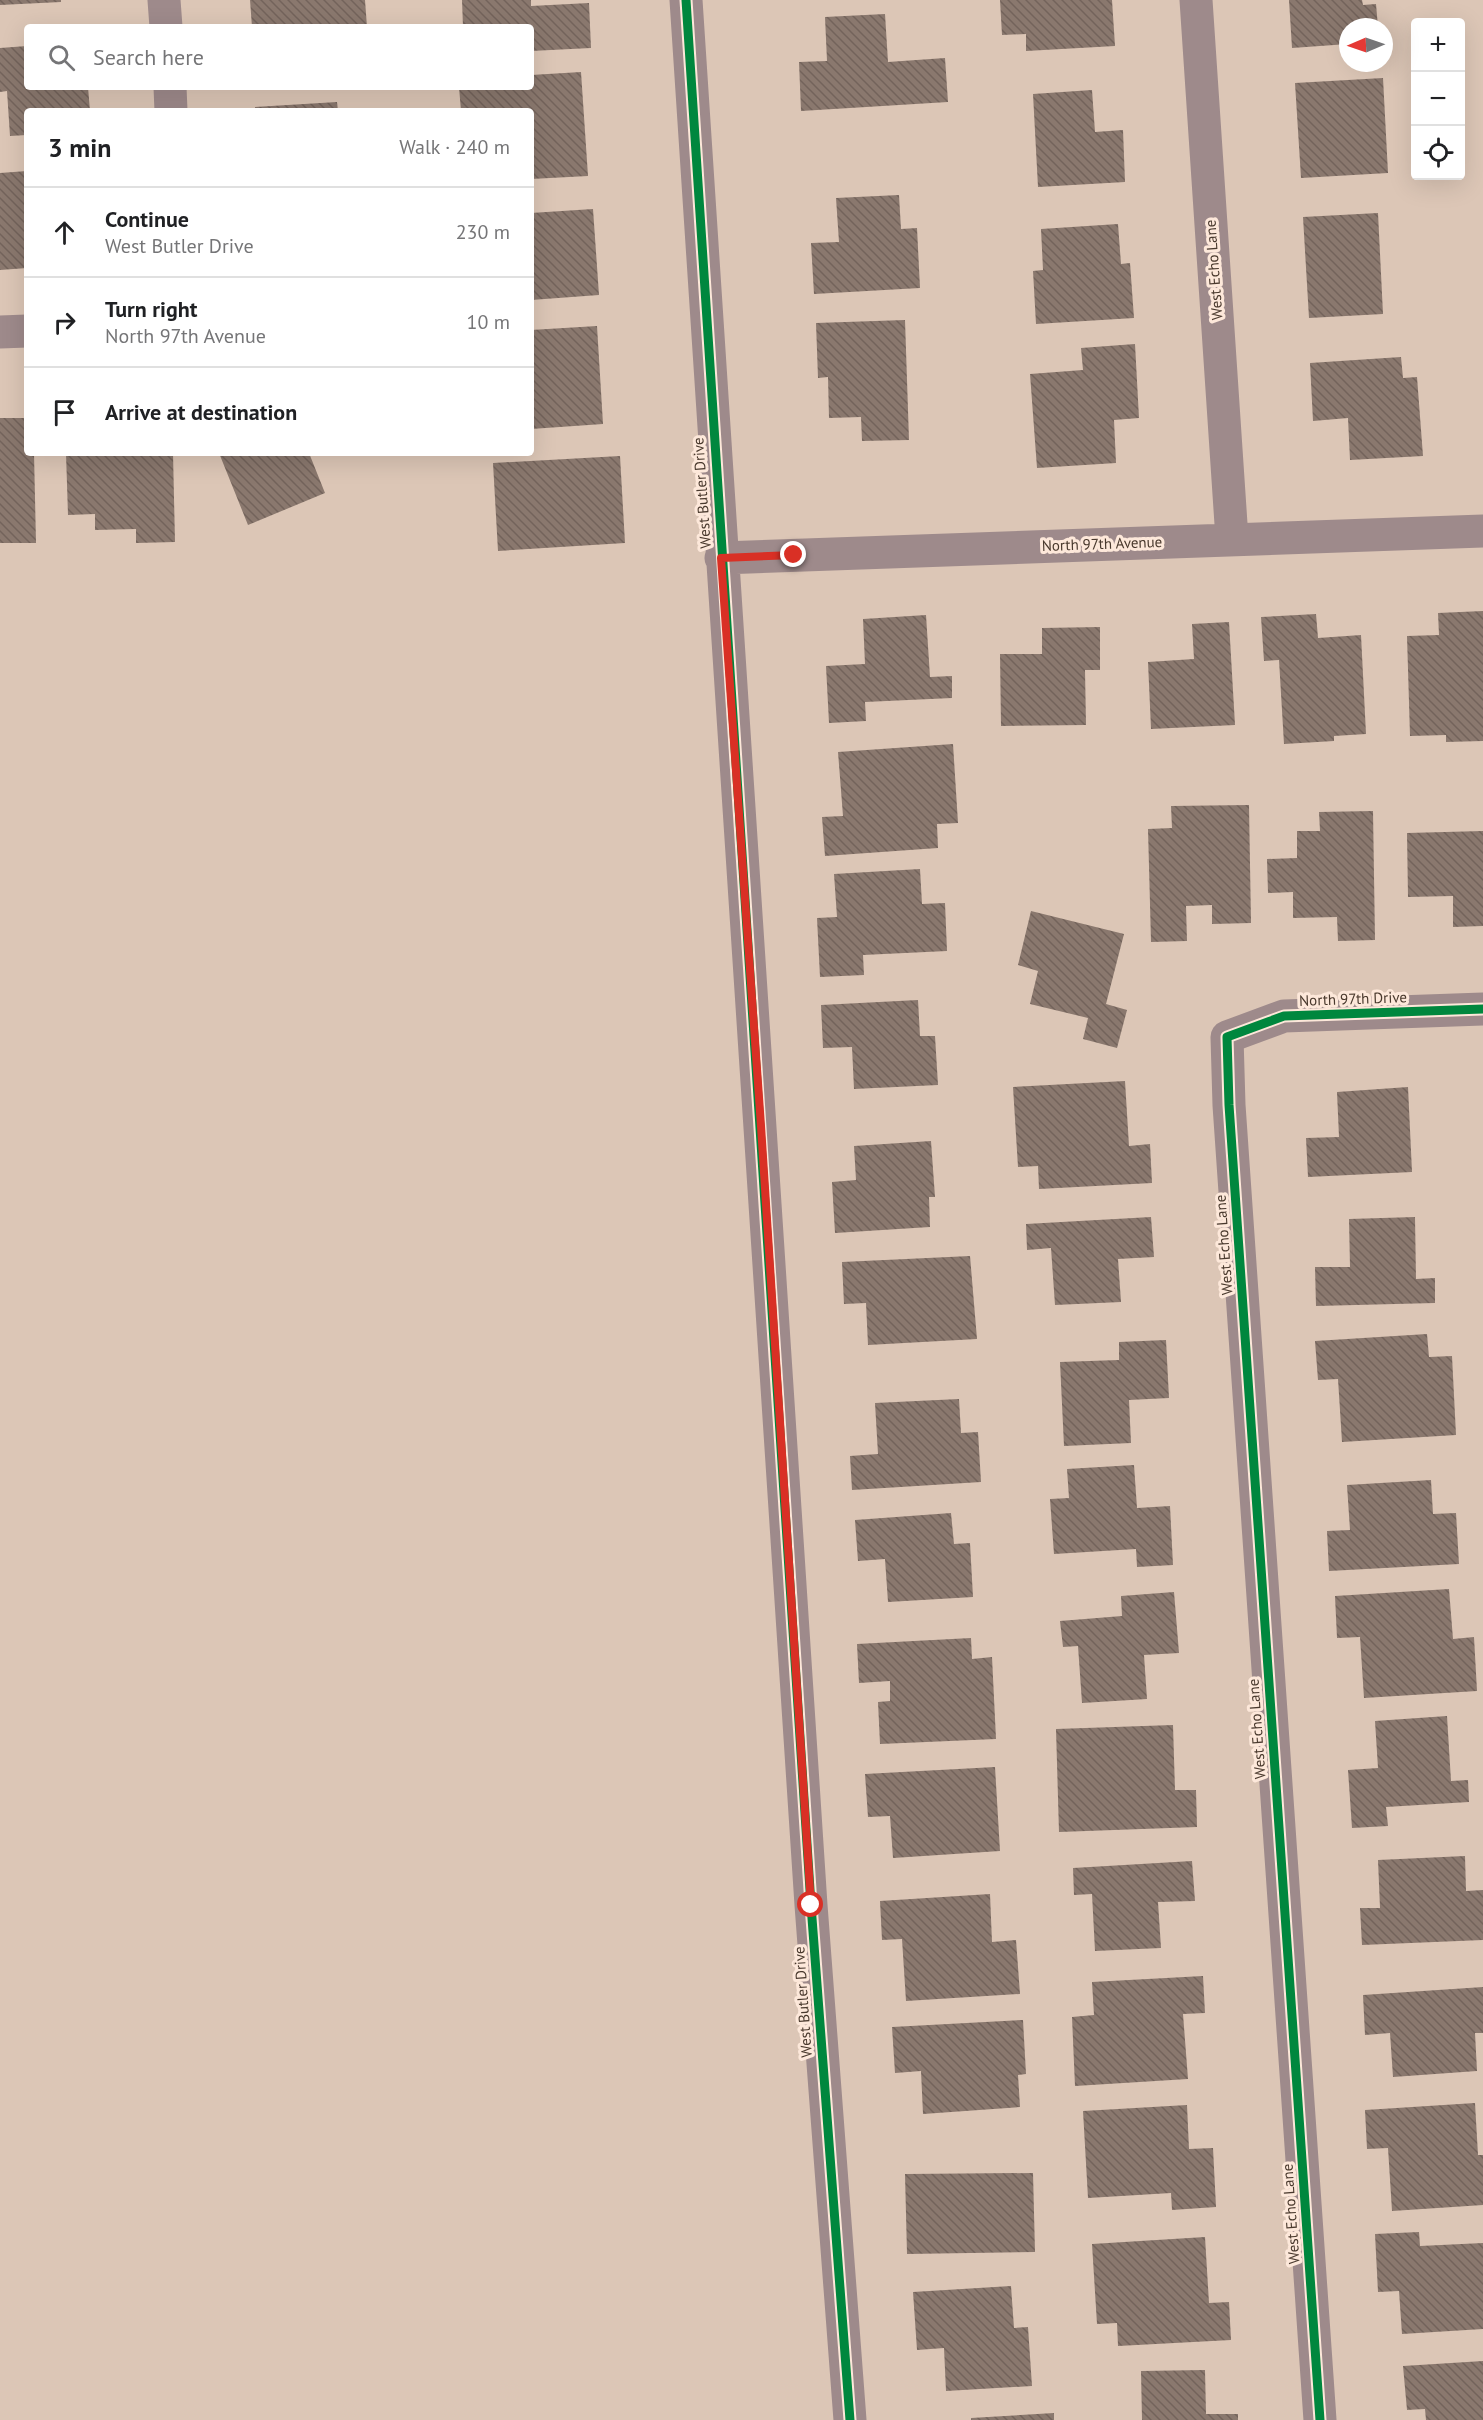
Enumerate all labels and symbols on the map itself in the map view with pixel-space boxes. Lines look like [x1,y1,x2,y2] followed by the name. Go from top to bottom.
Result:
[1339,18,1393,72] north arrow
[1201,219,1226,321] street label: West Echo Lane
[688,437,715,549] street label: West Butler Drive
[1041,532,1163,555] street label: North 97th Avenue
[780,541,806,567] route end
[1299,987,1407,1010] street label: North 97th Drive
[1211,1194,1236,1296] street label: West Echo Lane
[1244,1678,1269,1780] street label: West Echo Lane
[797,1891,823,1917] route start
[789,1946,816,2058] street label: West Butler Drive
[1278,2163,1303,2265] street label: West Echo Lane

